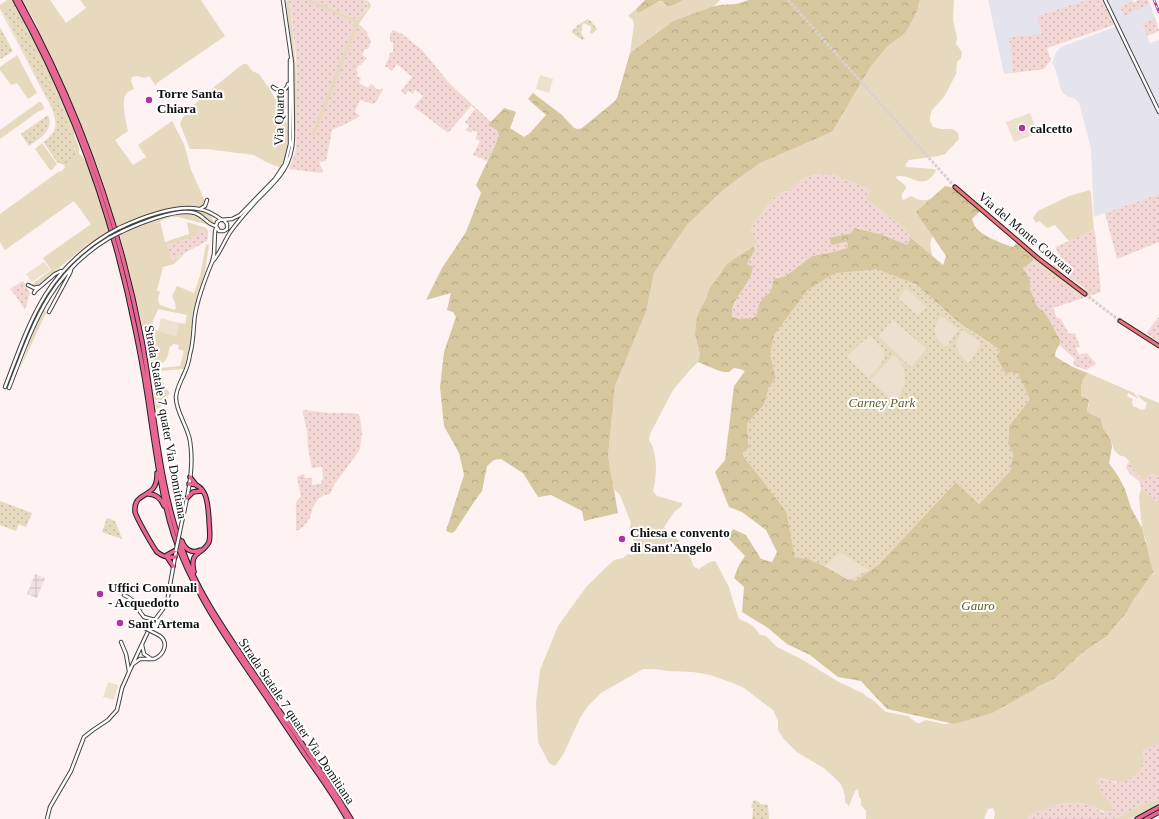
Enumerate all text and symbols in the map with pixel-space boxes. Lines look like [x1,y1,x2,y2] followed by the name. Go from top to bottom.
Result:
[157,86,224,116] place label: Torre Santa Chiara
[271,88,287,146] street label: Via Quarto
[144,95,154,105] marker: Torre Santa Chiara
[1030,121,1073,136] place label: calcetto
[1017,123,1027,133] marker: calcetto
[975,189,1077,277] street label: Via del Monte Corvara
[142,324,190,520] street label: Strada Statale 7 quater Via Domitiana
[849,395,916,410] park label: Carney Park
[630,525,730,555] place label: Chiesa e convento di Sant'Angelo
[617,534,627,544] marker: Chiesa e convento di Sant'Angelo
[108,580,198,610] place label: Uffici Comunali - Acquedotto
[95,589,105,599] marker: Uffici Comunali - Acquedotto
[961,598,995,613] park label: Gauro
[128,616,200,631] place label: Sant'Artema
[115,618,125,628] marker: Sant'Artema
[236,635,358,807] street label: Strada Statale 7 quater Via Domitiana

